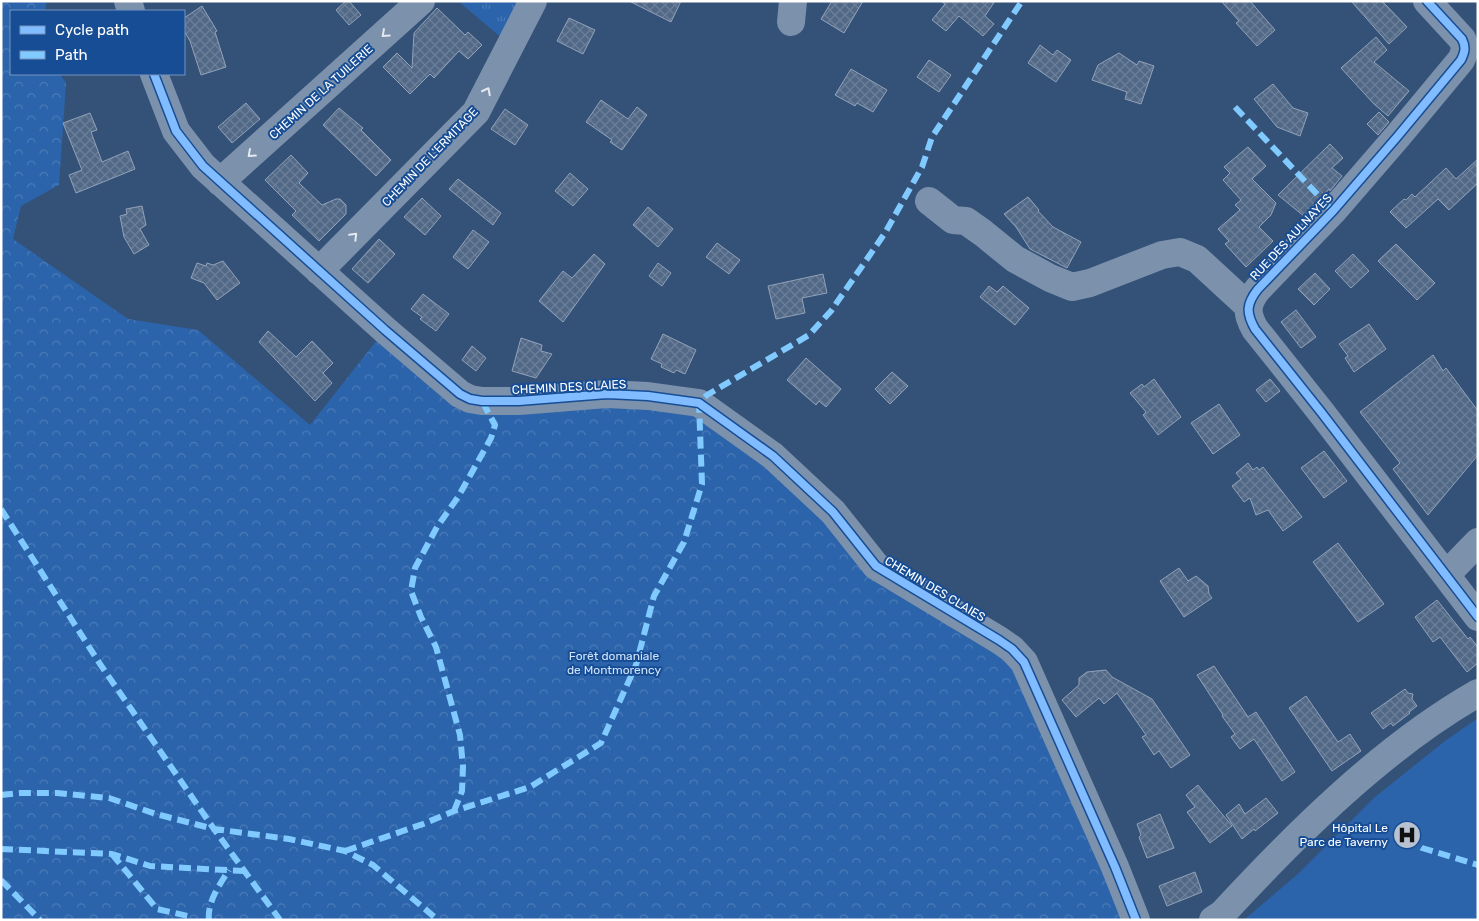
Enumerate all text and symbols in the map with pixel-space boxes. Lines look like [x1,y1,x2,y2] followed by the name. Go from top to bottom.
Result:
[10,10,185,75] legend
[55,21,129,39] text: Cycle path
[382,28,391,37] one-way arrow
[266,42,376,142] street label: CHEMIN DE LA TUILERIE
[55,46,88,64] text: Path
[481,88,491,97] one-way arrow
[379,105,481,209] street label: CHEMIN DE L'ERMITAGE
[247,148,256,157] one-way arrow
[1247,191,1335,283] street label: RUE DES AULNAYES
[348,233,357,242] one-way arrow
[511,377,627,397] street label: CHEMIN DES CLAIES
[882,553,988,625] street label: CHEMIN DES CLAIES
[567,649,661,677] park label: Forêt domaniale de Montmorency
[1392,820,1422,850] hospital icon: Hôpital Le Parc de Taverny
[1300,821,1388,849] place label: Hôpital Le Parc de Taverny

